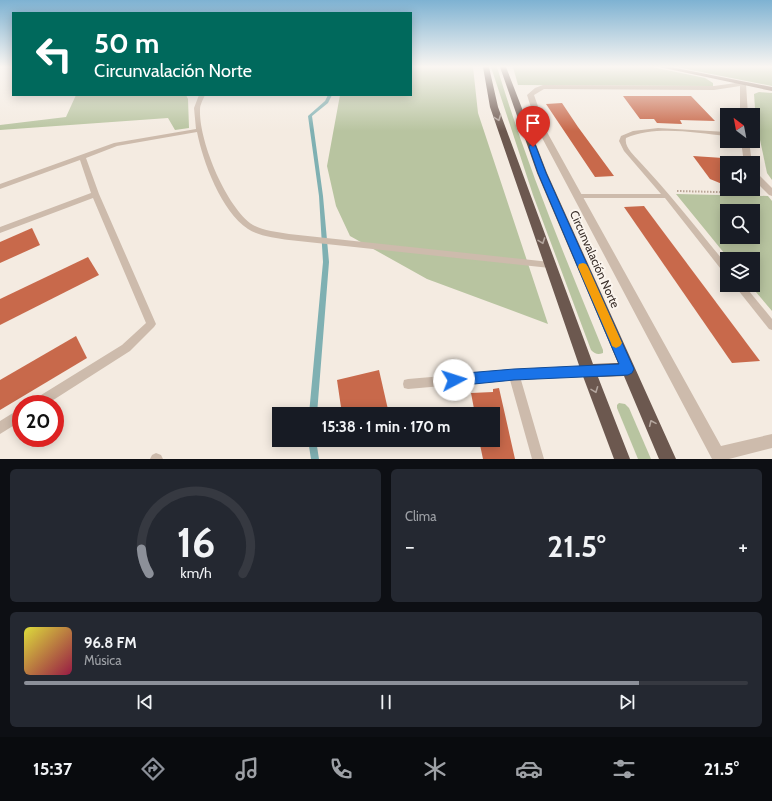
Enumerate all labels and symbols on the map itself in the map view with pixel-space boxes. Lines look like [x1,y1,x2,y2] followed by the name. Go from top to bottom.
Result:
[516,106,550,147] pin
[720,108,760,148] north arrow
[493,115,502,122] one-way arrow
[567,208,623,310] street label: Circunvalación Norte
[537,237,545,244] one-way arrow
[433,359,475,401] position arrow
[590,386,598,393] one-way arrow
[12,395,64,447] speed limit sign: 20
[649,420,657,428] one-way arrow

